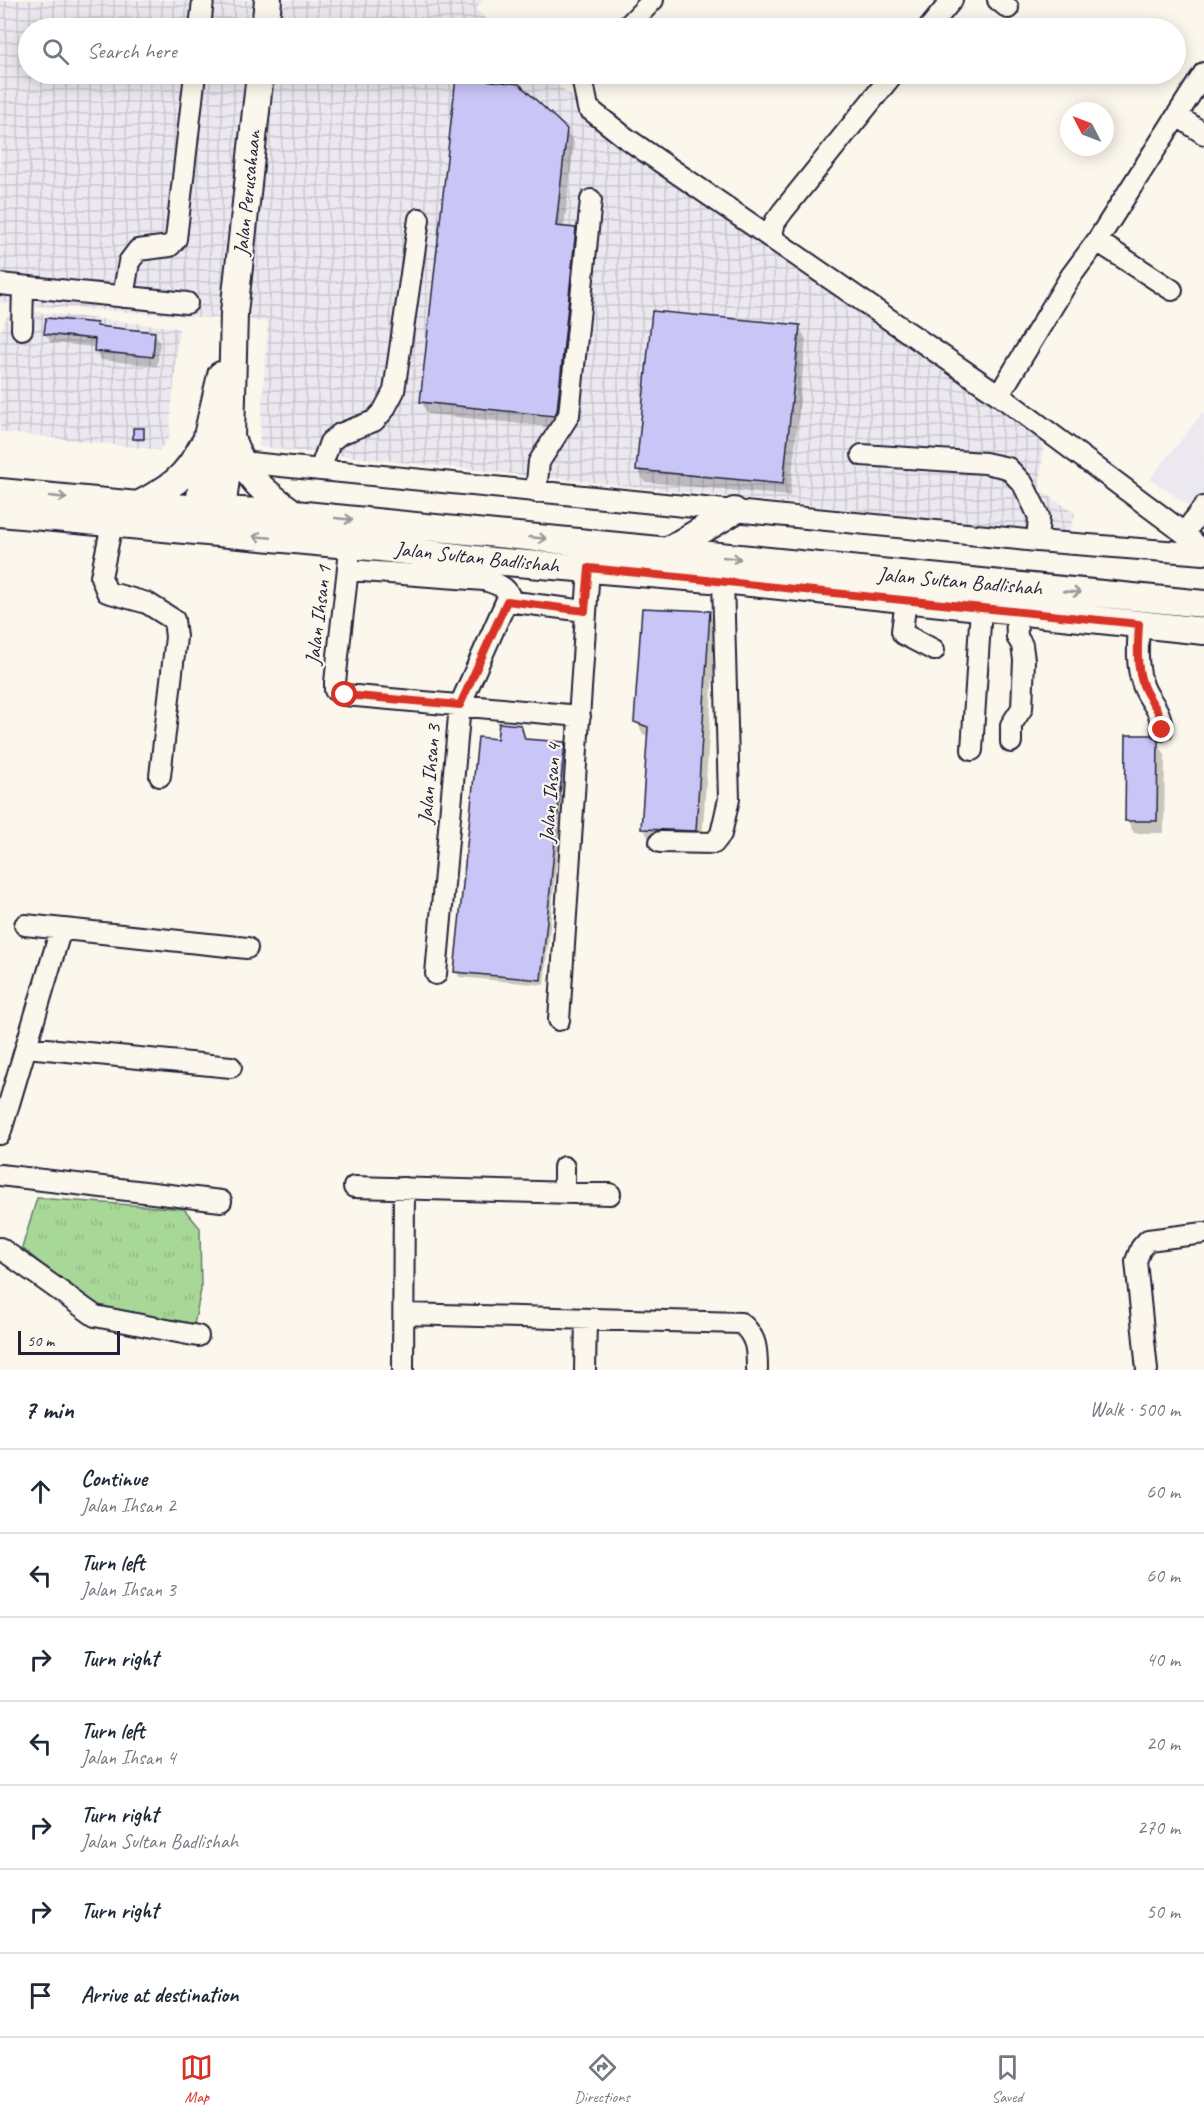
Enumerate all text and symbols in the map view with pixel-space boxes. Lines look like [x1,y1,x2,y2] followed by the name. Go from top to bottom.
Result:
[18,18,1186,84] search box
[39,35,72,68] icon: search
[87,37,177,65] text: Search here
[1060,102,1114,156] north arrow
[227,128,267,258] street label: Jalan Perusahaan
[48,492,68,503] one-way arrow
[333,514,353,525] one-way arrow
[252,531,272,542] one-way arrow
[527,533,547,544] one-way arrow
[393,535,562,579] street label: Jalan Sultan Badlishah
[721,553,741,564] one-way arrow
[876,561,1044,601] street label: Jalan Sultan Badlishah
[299,562,337,667] street label: Jalan Ihsan 1
[1062,587,1081,598] one-way arrow
[331,681,357,707] route start
[1148,716,1174,742] route end
[412,722,446,826] street label: Jalan Ihsan 3
[533,740,567,845] street label: Jalan Ihsan 4
[18,1328,120,1356] scale bar
[27,1331,54,1351] text: 50 m
[24,1393,74,1426] text: 7 min
[1090,1397,1180,1422] text: Walk · 500 m
[81,1465,147,1493] text: Continue
[24,1475,57,1508] icon: ahead
[1146,1479,1180,1504] text: 60 m
[81,1493,176,1518] text: Jalan Ihsan 2
[81,1549,145,1577] text: Turn left
[24,1559,57,1592] icon: left
[1146,1563,1180,1588] text: 60 m
[81,1577,176,1602] text: Jalan Ihsan 3
[24,1643,57,1676] icon: right
[81,1645,158,1673] text: Turn right
[1146,1647,1180,1672] text: 40 m
[81,1717,145,1745] text: Turn left
[24,1727,57,1760] icon: left
[1146,1731,1180,1756] text: 20 m
[81,1745,176,1770] text: Jalan Ihsan 4
[81,1801,158,1829] text: Turn right
[24,1811,57,1844] icon: right
[1137,1815,1180,1840] text: 270 m
[81,1829,238,1854] text: Jalan Sultan Badlishah
[24,1895,57,1928] icon: right
[81,1897,158,1925] text: Turn right
[1146,1899,1180,1924] text: 50 m
[24,1979,57,2012] icon: arrive
[81,1981,238,2009] text: Arrive at destination
[180,2051,213,2107] tab: Map
[574,2051,630,2107] tab: Directions
[991,2051,1024,2107] tab: Saved

